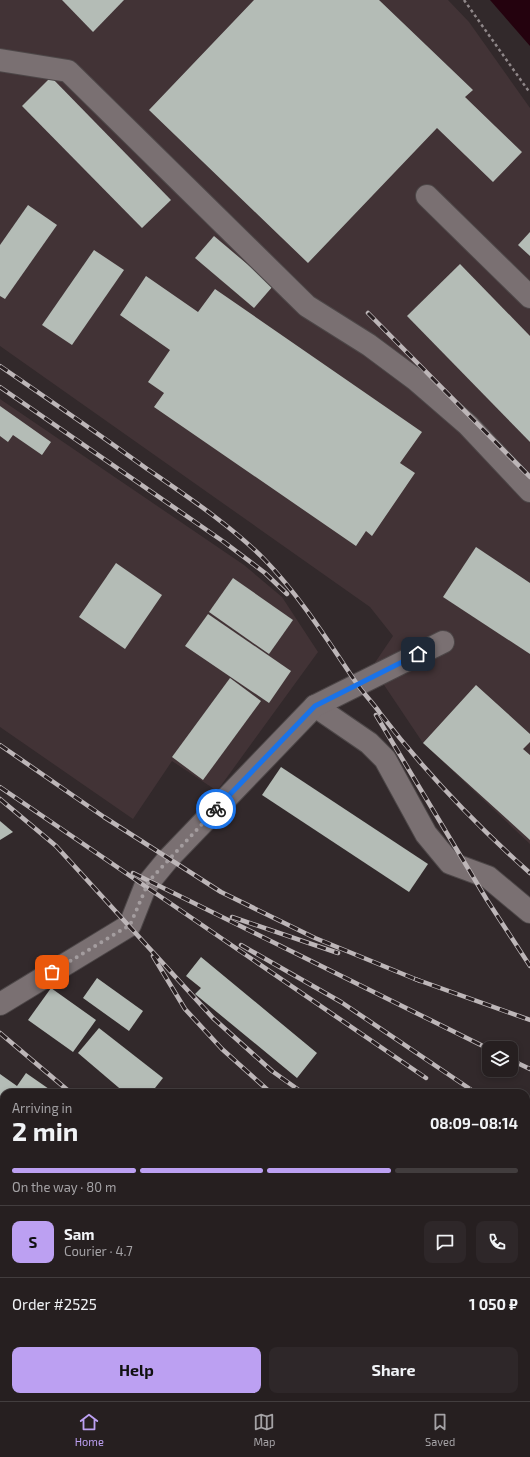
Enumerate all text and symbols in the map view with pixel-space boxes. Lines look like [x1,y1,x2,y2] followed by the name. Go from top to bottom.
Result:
[401,637,435,671] pin
[407,643,429,665] icon: home
[196,789,236,829] courier
[205,798,227,820] icon: bike
[35,955,69,989] pin
[41,961,63,983] icon: bag
[482,1041,518,1077] map controls
[482,1041,518,1077] button: layers
[12,1100,72,1116] text: Arriving in
[430,1114,518,1132] text: 08:09–08:14
[12,1115,78,1146] text: 2 min
[12,1179,116,1195] text: On the way · 80 m
[424,1221,466,1263] button: chat
[476,1221,518,1263] button: phone
[64,1225,95,1243] text: Sam
[29,1233,37,1251] text: S
[64,1243,133,1259] text: Courier · 4.7
[12,1295,97,1313] text: Order #2525
[469,1295,518,1313] text: 1 050 ₽
[12,1347,261,1393] button: Help
[269,1347,518,1393] button: Share
[75,1411,104,1448] tab: Home
[253,1411,276,1448] tab: Map
[425,1411,455,1448] tab: Saved

